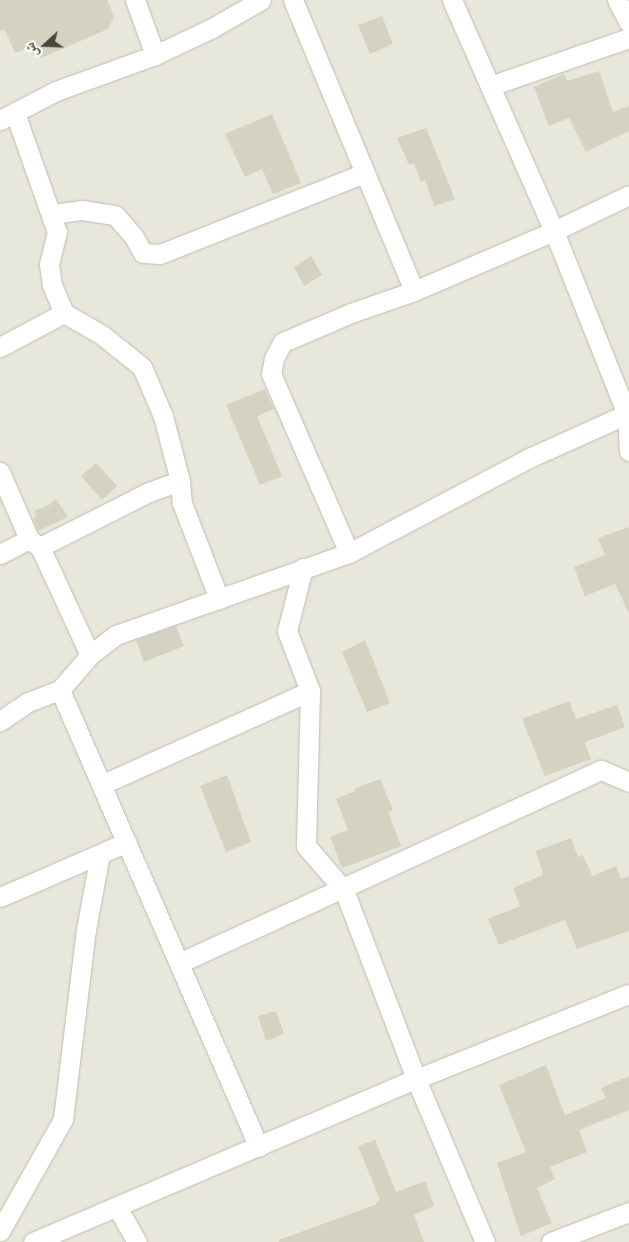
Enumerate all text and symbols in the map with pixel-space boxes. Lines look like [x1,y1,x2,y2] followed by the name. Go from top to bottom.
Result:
[20,20,70,70] north arrow
[21,40,41,60] text: ش

